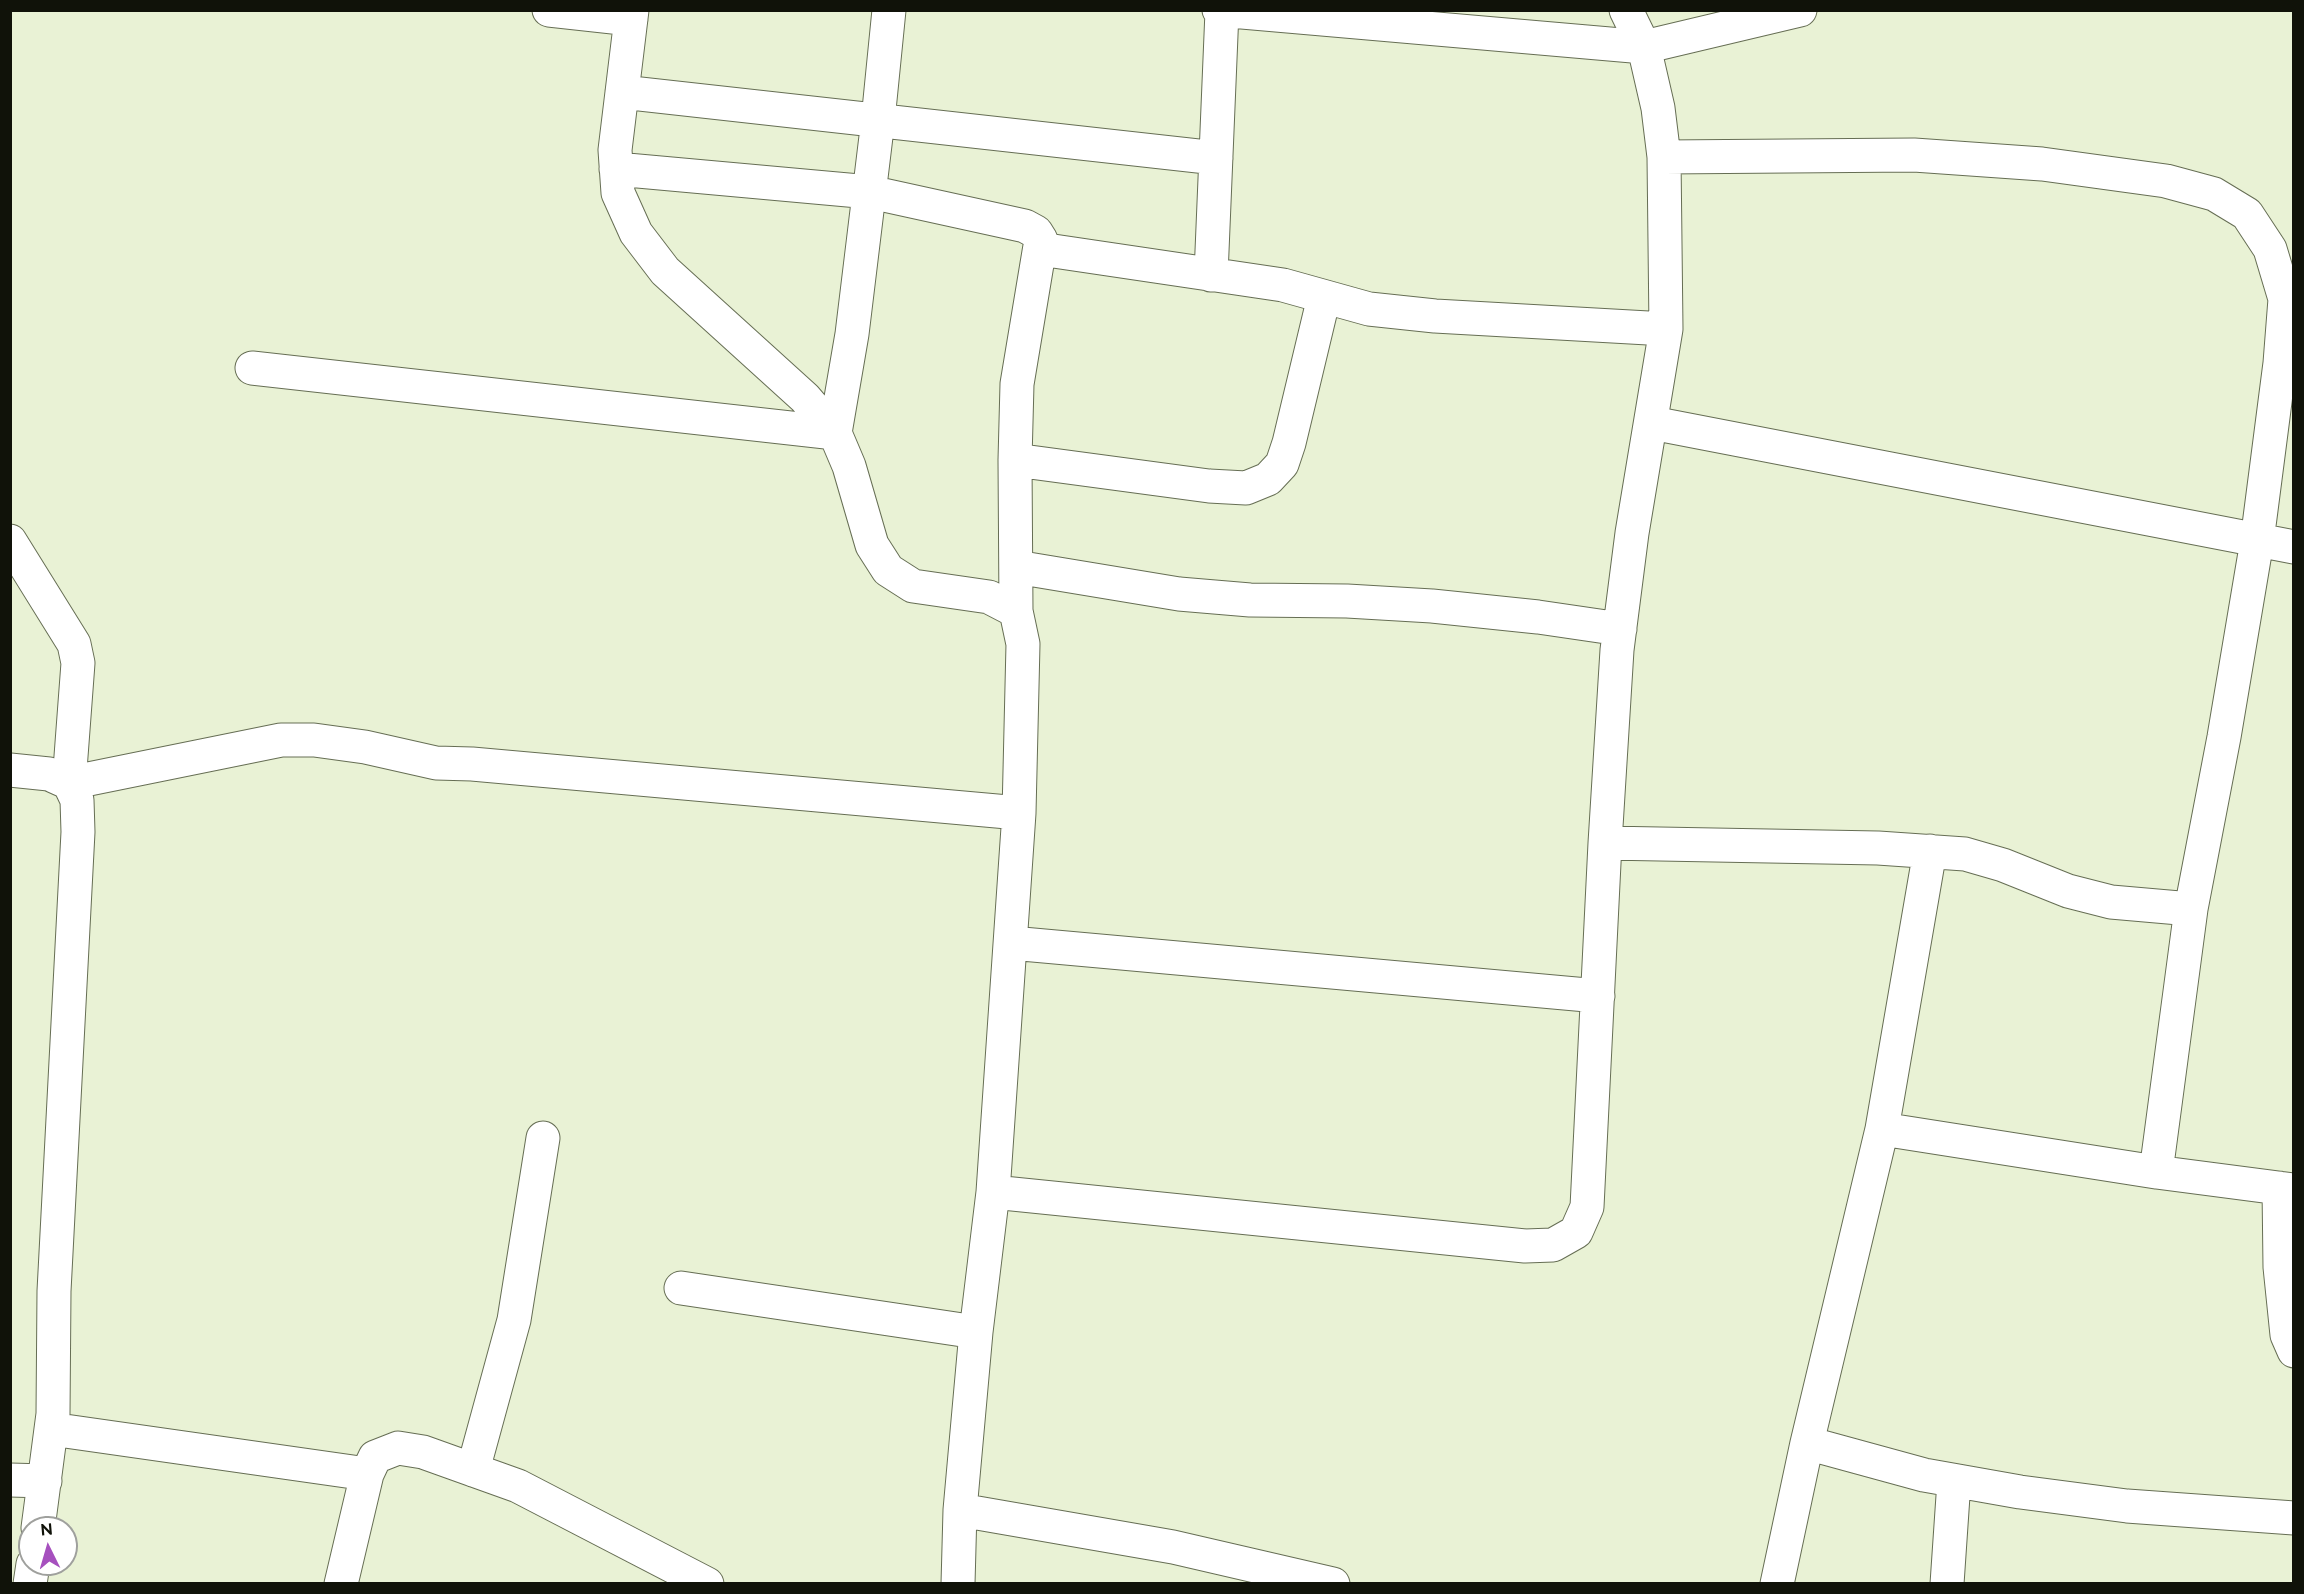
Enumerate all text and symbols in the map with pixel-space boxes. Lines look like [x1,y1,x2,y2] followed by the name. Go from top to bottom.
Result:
[18,1516,78,1576] north arrow
[40,1520,53,1540] text: N

